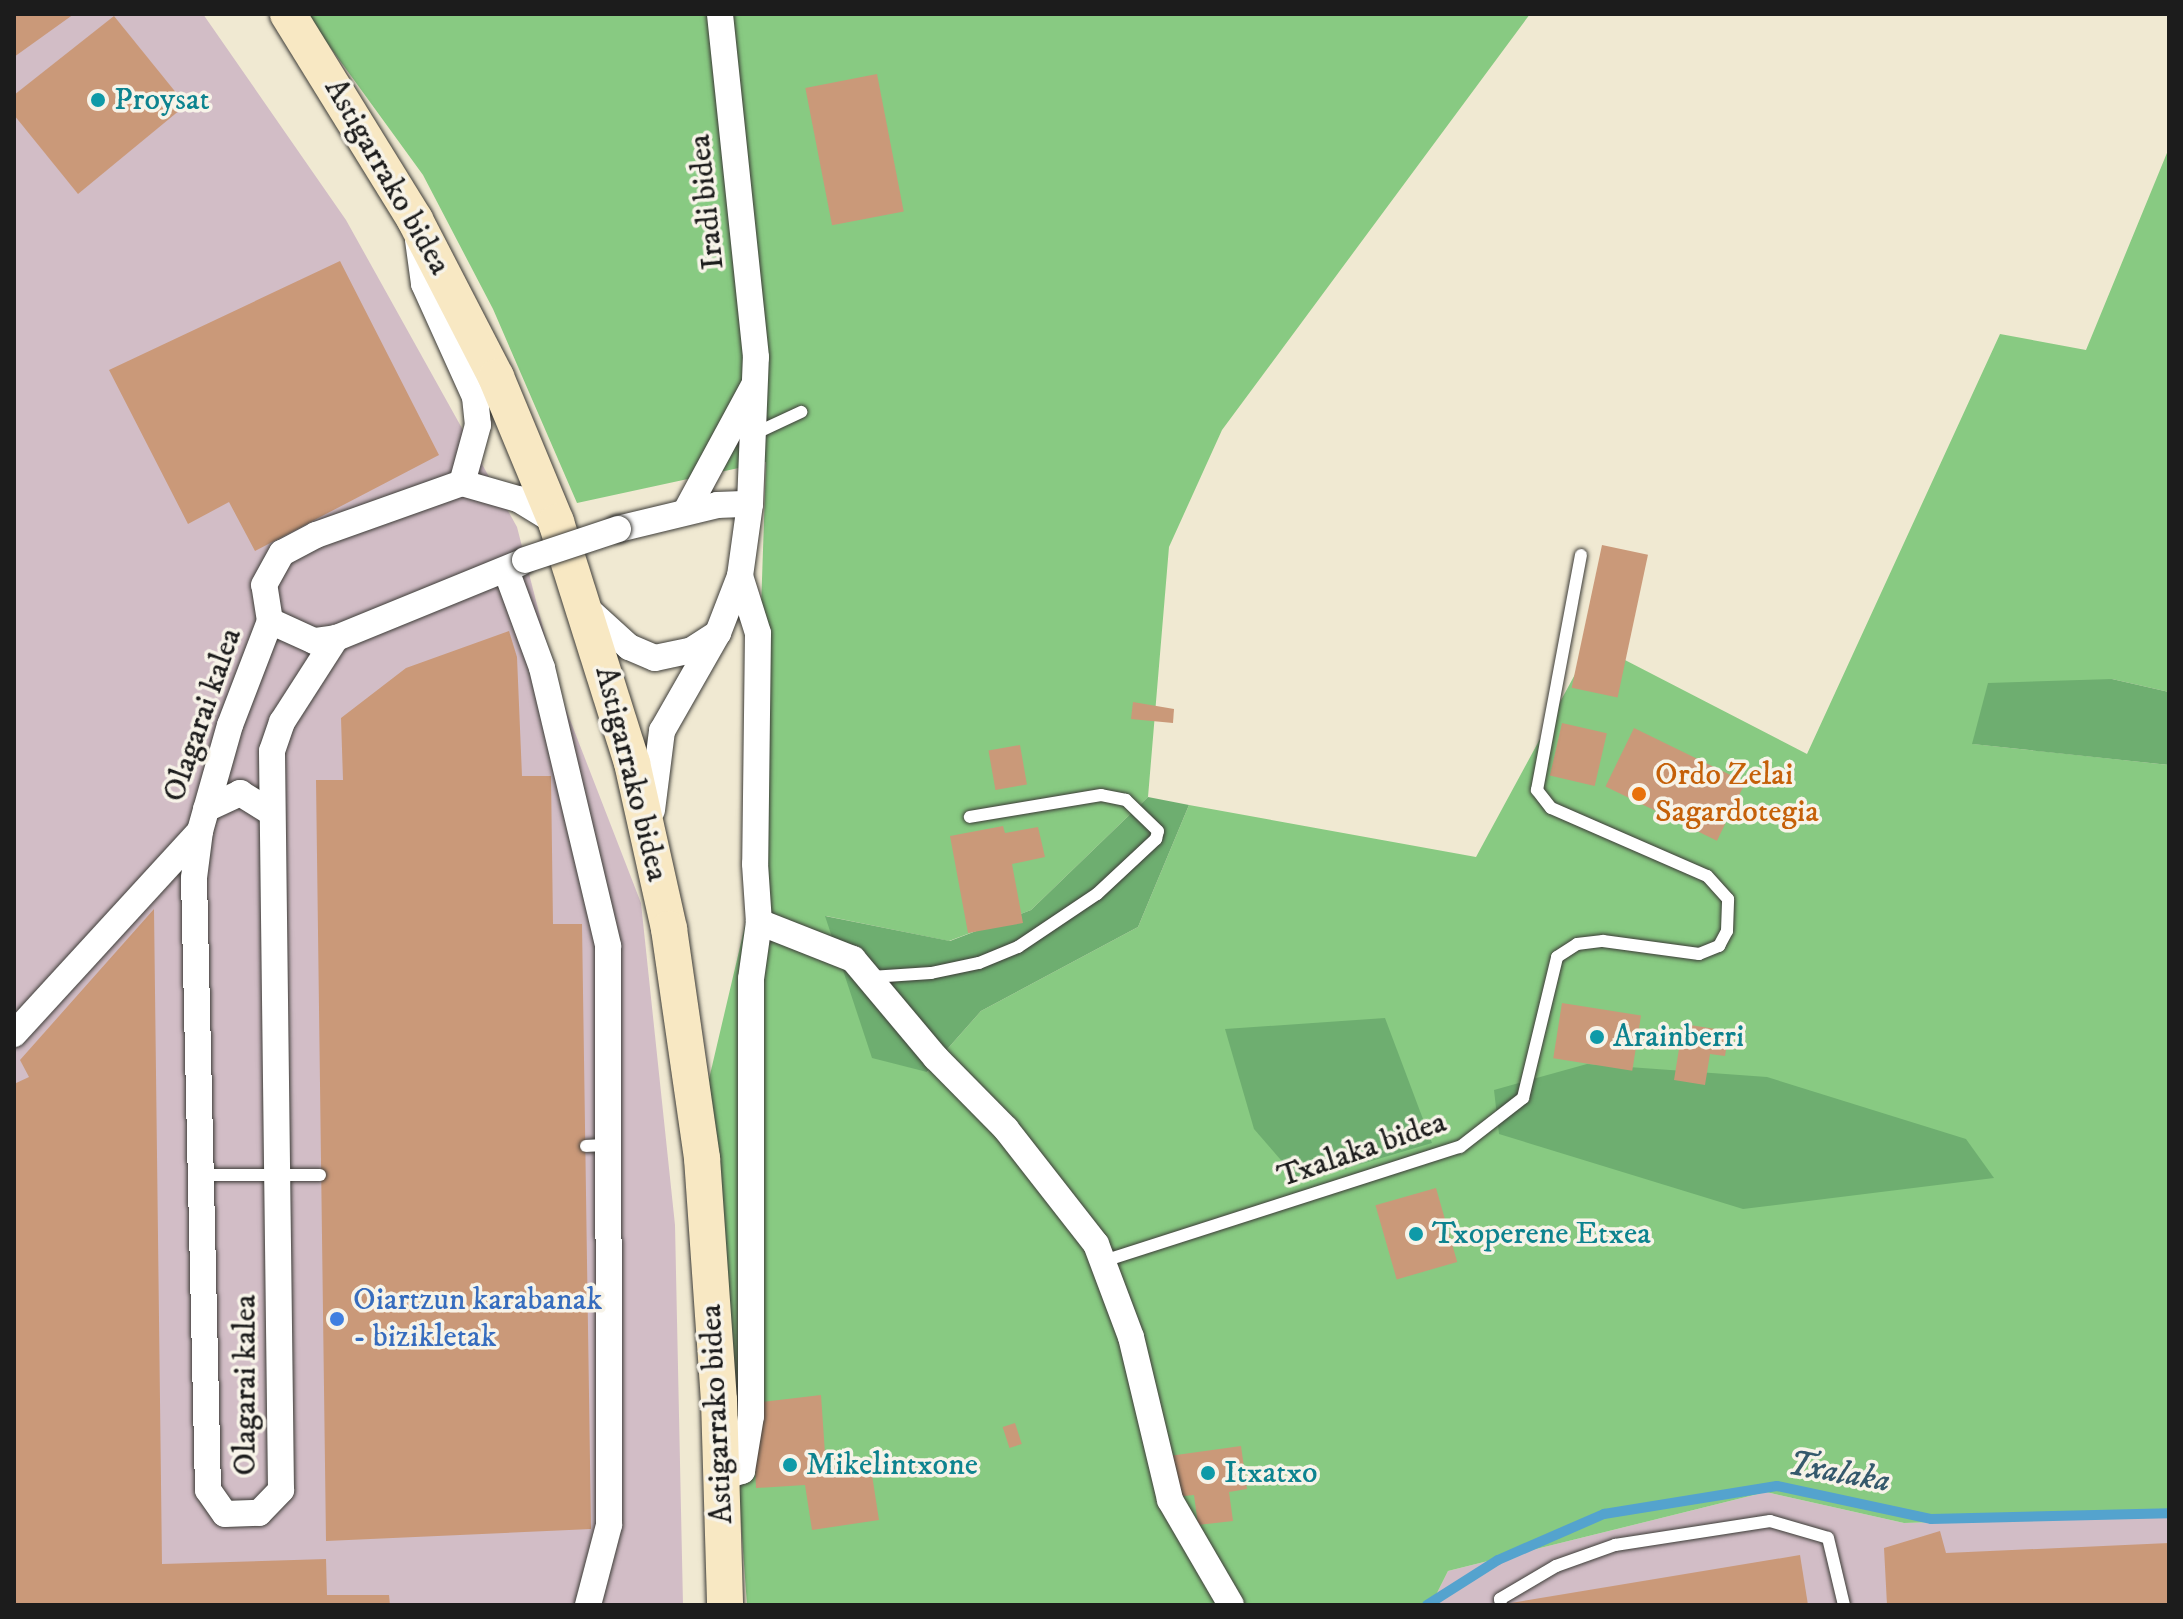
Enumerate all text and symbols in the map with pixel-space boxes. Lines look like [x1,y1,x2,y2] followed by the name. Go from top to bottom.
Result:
[315,72,459,282] street label: Astigarrako bidea
[114,81,210,119] place label: Proysat
[89,91,107,109] marker: Proysat
[681,132,733,272] street label: Iradi bidea
[155,623,251,807] street label: Olagarai kalea
[586,663,676,885] street label: Astigarrako bidea
[1655,757,1819,832] place label: Ordo Zelai Sagardotegia
[1630,785,1648,803] marker: Ordo Zelai Sagardotegia
[1613,1018,1744,1056] place label: Arainberri
[1588,1028,1606,1046] marker: Arainberri
[1273,1103,1451,1197] street label: Txalaka bidea
[1432,1215,1651,1253] place label: Txoperene Etxea
[1407,1225,1425,1243] marker: Txoperene Etxea
[353,1282,602,1357] place label: Oiartzun karabanak - bizikletak
[227,1294,265,1476] street label: Olagarai kalea
[692,1303,742,1525] street label: Astigarrako bidea
[328,1310,346,1328] marker: Oiartzun karabanak - bizikletak
[1784,1444,1894,1502] water label: Txalaka
[806,1446,978,1484] place label: Mikelintxone
[1224,1454,1318,1492] place label: Itxatxo
[781,1456,799,1474] marker: Mikelintxone
[1199,1464,1217,1482] marker: Itxatxo

